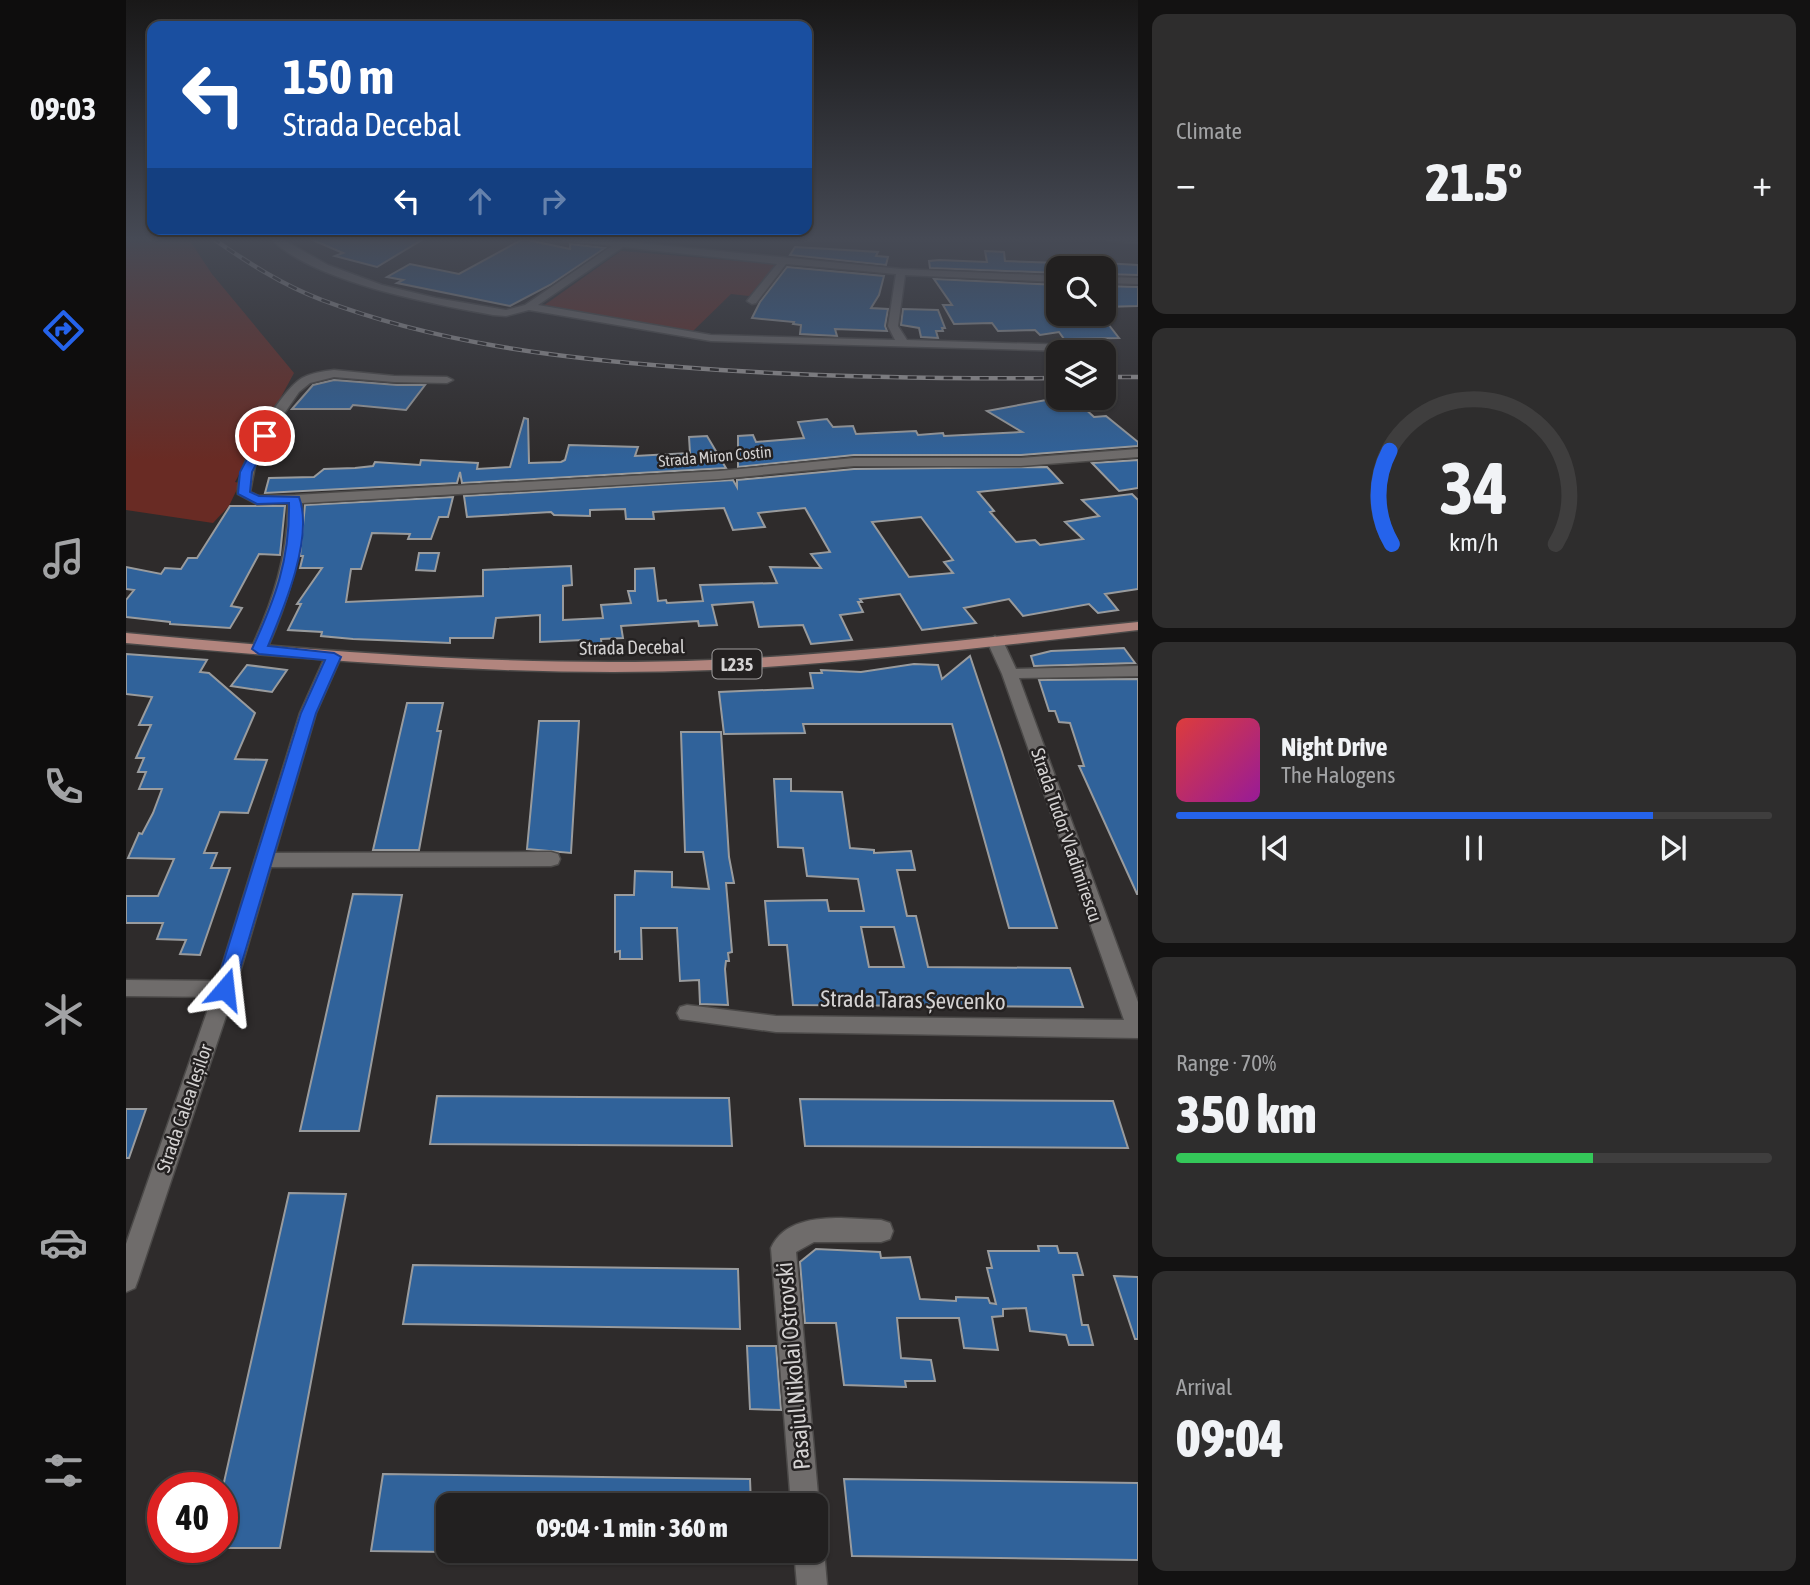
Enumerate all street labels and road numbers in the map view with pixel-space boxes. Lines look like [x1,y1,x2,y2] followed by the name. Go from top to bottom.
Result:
[658,442,772,470] street label: Strada Miron Costin
[579,635,685,659] street label: Strada Decebal
[712,650,762,678] road number: L235
[1027,745,1107,925] street label: Strada Tudor Vladimirescu
[820,985,1006,1015] street label: Strada Taras Șevcenko
[152,1041,216,1175] street label: Strada Calea Ieșilor
[771,1261,815,1471] street label: Pasajul Nikolai Ostrovski

